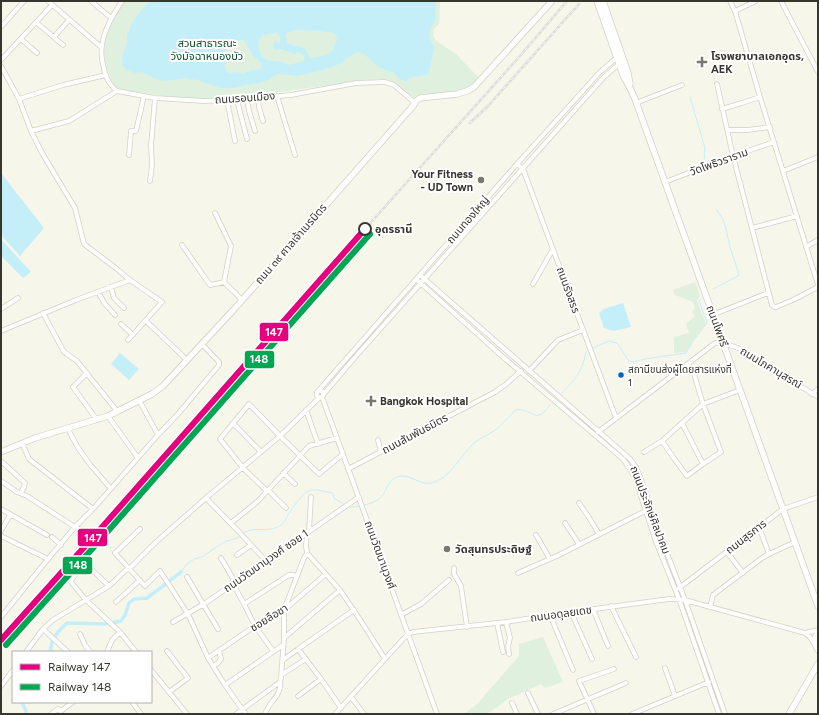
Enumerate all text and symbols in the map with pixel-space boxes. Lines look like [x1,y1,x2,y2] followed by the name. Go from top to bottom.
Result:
[171,37,243,63] park label: สวนสาธารณะ วังมัจฉาหนองบัว
[711,50,804,76] place label: โรงพยาบาลเอกอุดร, AEK
[696,56,708,68] marker: โรงพยาบาลเอกอุดร, AEK
[214,89,276,107] street label: ถนนรอบเมือง
[688,145,750,179] street label: วัดโพธิวราราม
[411,168,473,194] place label: Your Fitness - UD Town
[476,175,486,185] marker: Your Fitness - UD Town
[444,194,492,246] street label: ถนนทองใหญ่
[252,201,330,287] street label: ถนน ๓๙ ศาลเจ้าเนรมิตร
[358,222,372,236] marker: อุดรธานี
[375,223,412,236] place label: อุดรธานี
[554,265,582,315] street label: ถนนรังสรร
[704,303,731,349] street label: ถนนโพศรี
[259,322,289,342] line badge: 147
[265,326,283,339] text: 147
[738,344,804,392] street label: ถนนโภคานุสรณ์
[244,350,275,369] line badge: 148
[250,353,268,366] text: 148
[628,362,732,389] place label: สถานีขนส่งผู้โดยสารแห่งที่ 1
[616,370,626,380] marker: สถานีขนส่งผู้โดยสารแห่งที่ 1
[365,395,377,407] marker: Bangkok Hospital
[380,395,468,408] place label: Bangkok Hospital
[380,411,450,457] street label: ถนนสัมพันธมิตร
[627,464,673,556] street label: ถนนประจักษ์ศิลปาคม
[723,517,769,557] street label: ถนนสุรการ
[362,519,398,591] street label: ถนนวัฒนานุวงศ์
[221,527,311,595] street label: ถนนวัฒนานุวงศ์ ซอย 1
[77,528,108,547] line badge: 147
[84,532,102,545] text: 147
[455,543,532,556] place label: วัดสุนทรประดิษฐ์
[442,544,452,554] marker: วัดสุนทรประดิษฐ์
[62,556,93,575] line badge: 148
[69,559,87,572] text: 148
[248,601,290,635] street label: ซอยลือชา
[529,603,593,625] street label: ถนนอดุลยเดช
[12,651,152,703] legend
[48,660,111,674] text: Railway 147
[48,680,111,694] text: Railway 148

